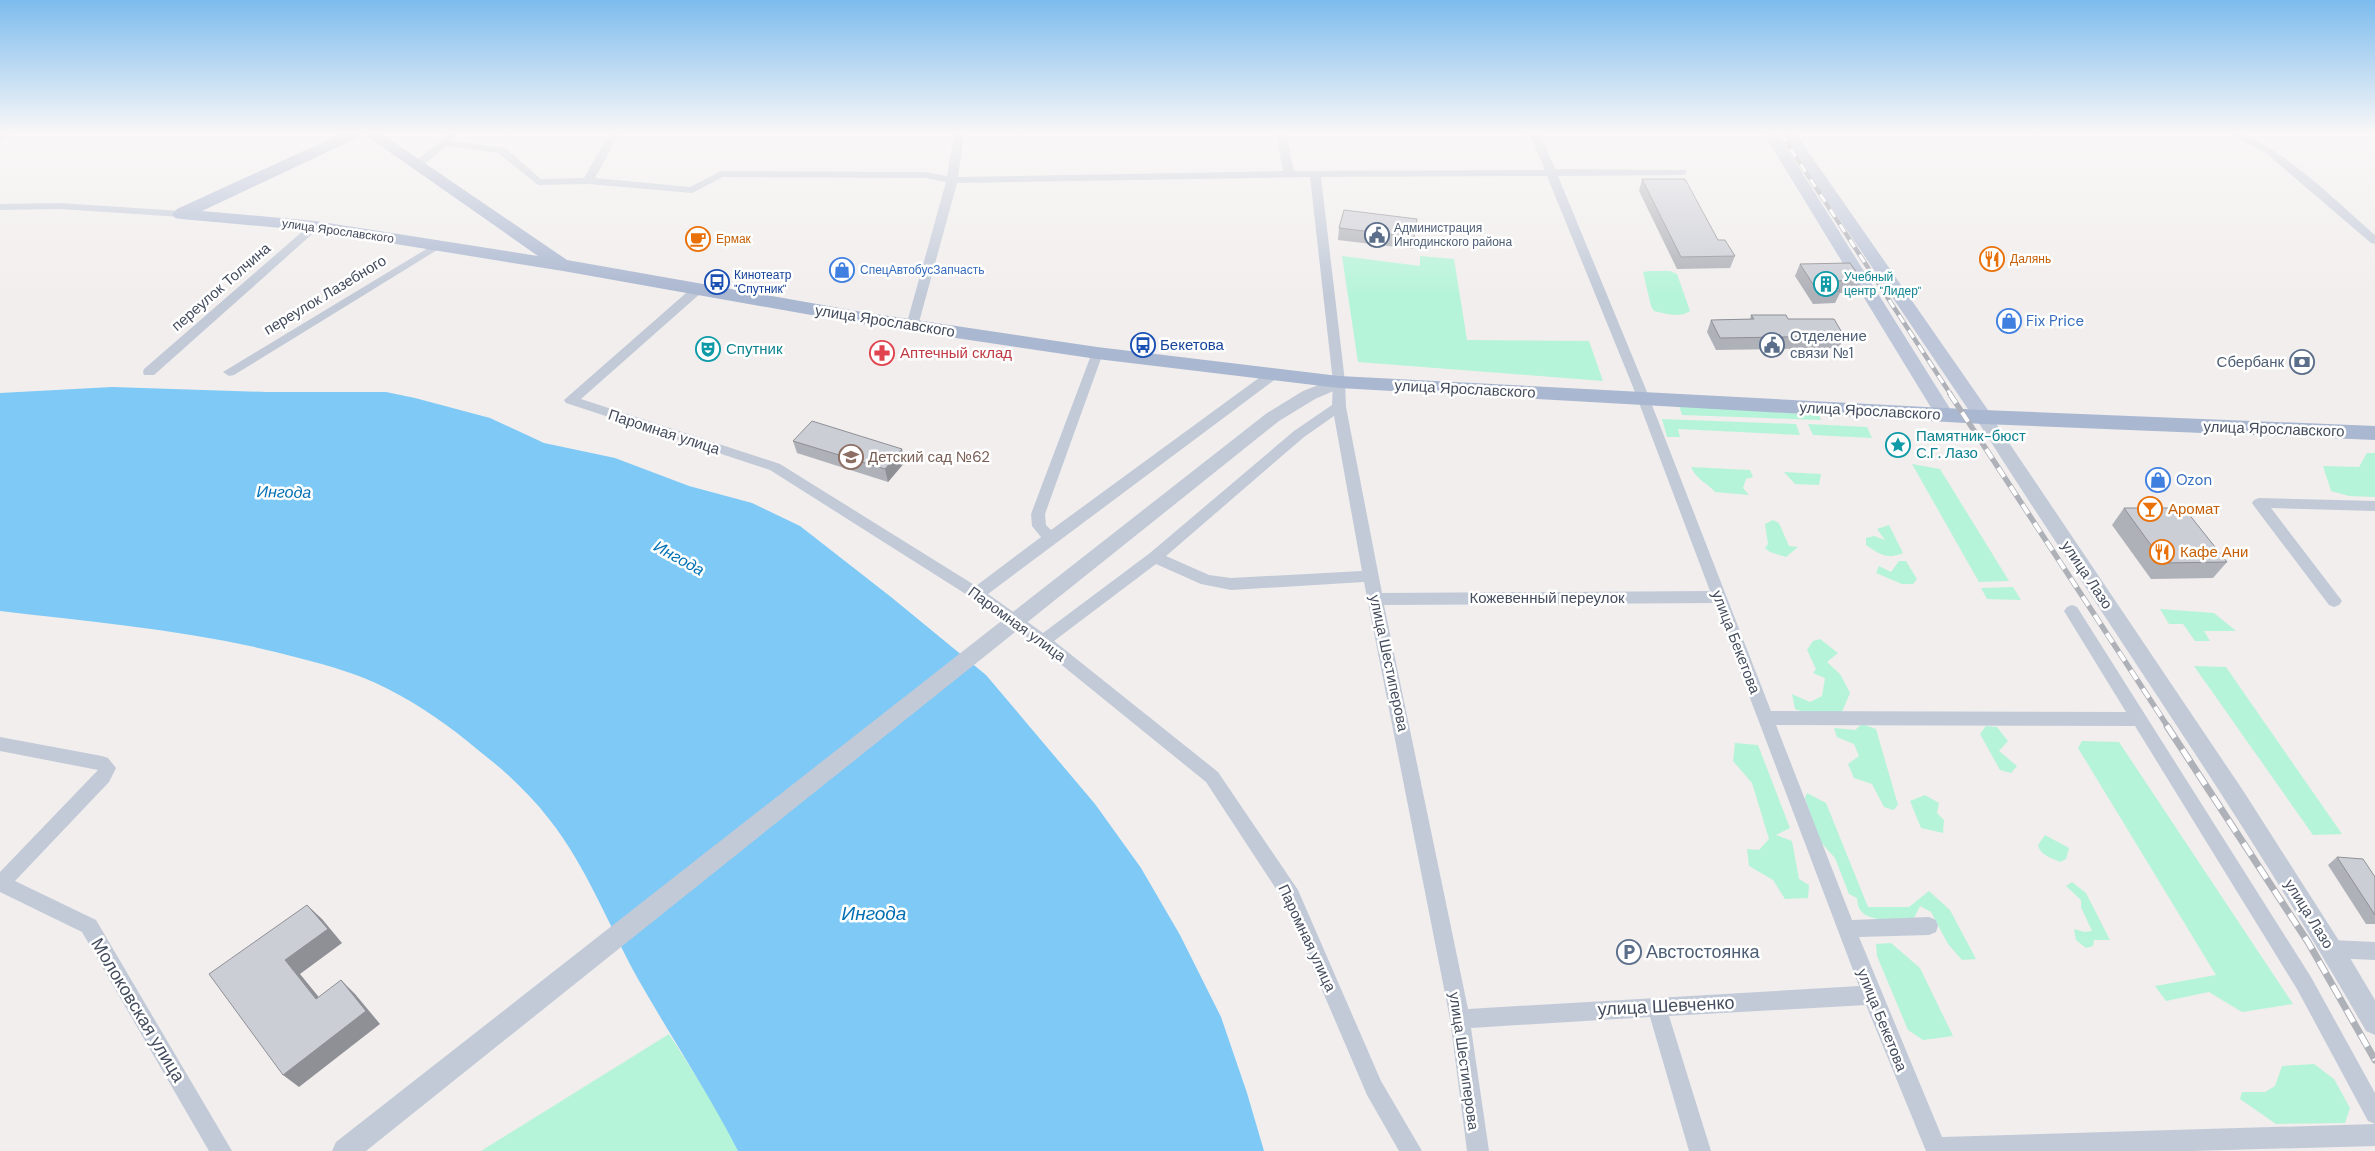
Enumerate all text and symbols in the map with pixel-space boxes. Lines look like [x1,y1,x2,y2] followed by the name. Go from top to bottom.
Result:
[281,215,395,247] street label: улица Ярославского
[1394,220,1512,250] place label: Администрация Ингодинского района
[1364,222,1390,248] public building icon: Администрация Ингодинского района
[685,226,711,252] cafe icon: Ермак
[716,231,752,247] place label: Ермак
[167,238,275,336] street label: переулок Толчина
[1979,246,2005,272] restaurant icon: Далянь
[260,250,390,340] street label: переулок Лазебного
[2010,251,2051,267] place label: Далянь
[829,257,855,283] shop icon: СпецАвтобусЗапчасть
[860,262,984,278] place label: СпецАвтобусЗапчасть
[734,267,792,297] place label: Кинотеатр "Спутник"
[704,269,730,295] bus stop icon: Кинотеатр "Спутник"
[1844,269,1922,299] place label: Учебный центр "Лидер"
[1813,271,1839,297] building icon: Учебный центр "Лидер"
[814,300,956,342] street label: улица Ярославского
[1996,308,2022,334] shop icon: Fix Price
[2026,311,2084,331] place label: Fix Price
[1790,326,1867,363] place label: Отделение связи №1
[1130,332,1156,358] bus stop icon: Бекетова
[1759,332,1785,358] public building icon: Отделение связи №1
[1160,335,1225,355] place label: Бекетова
[695,336,721,362] theatre icon: Спутник
[726,339,783,359] place label: Спутник
[869,340,895,366] pharmacy icon: Аптечный склад
[900,343,1012,363] place label: Аптечный склад
[2289,349,2315,375] bank icon: Сбербанк
[2217,352,2284,372] place label: Сбербанк
[1394,375,1536,403] street label: улица Ярославского
[1799,397,1941,425] street label: улица Ярославского
[606,405,723,460] street label: Паромная улица
[2203,417,2345,441] street label: улица Ярославского
[1916,426,2026,463] place label: Памятник-бюст С.Г. Лазо
[1885,432,1911,458] place icon: Памятник-бюст С.Г. Лазо
[838,444,864,470] school or university icon: Детский сад №62
[868,447,990,467] place label: Детский сад №62
[2145,467,2171,493] shop icon: Ozon
[2176,470,2212,490] place label: Ozon
[257,481,312,503] water label: Ингода
[2137,496,2163,522] bar icon: Аромат
[2168,499,2220,519] place label: Аромат
[650,536,708,580] water label: Ингода
[2057,537,2117,613] street label: улица Лазо
[2149,539,2175,565] restaurant icon: Кафе Ани
[2180,542,2248,562] place label: Кафе Ани
[964,582,1070,667] street label: Паромная улица
[1707,587,1765,697] street label: улица Бекетова
[1469,588,1625,608] street label: Кожевенный переулок
[1365,593,1413,734] street label: улица Шестиперова
[2280,876,2338,952] street label: улица Лазо
[1273,881,1341,995] street label: Паромная улица
[842,901,906,926] water label: Ингода
[85,933,191,1087] street label: Молоковская улица
[1616,939,1642,965] parking icon: Австостоянка
[1646,940,1760,964] place label: Австостоянка
[1852,966,1912,1075] street label: улица Бекетова
[1597,990,1735,1022] street label: улица Шевченко
[1444,991,1484,1132] street label: улица Шестиперова

